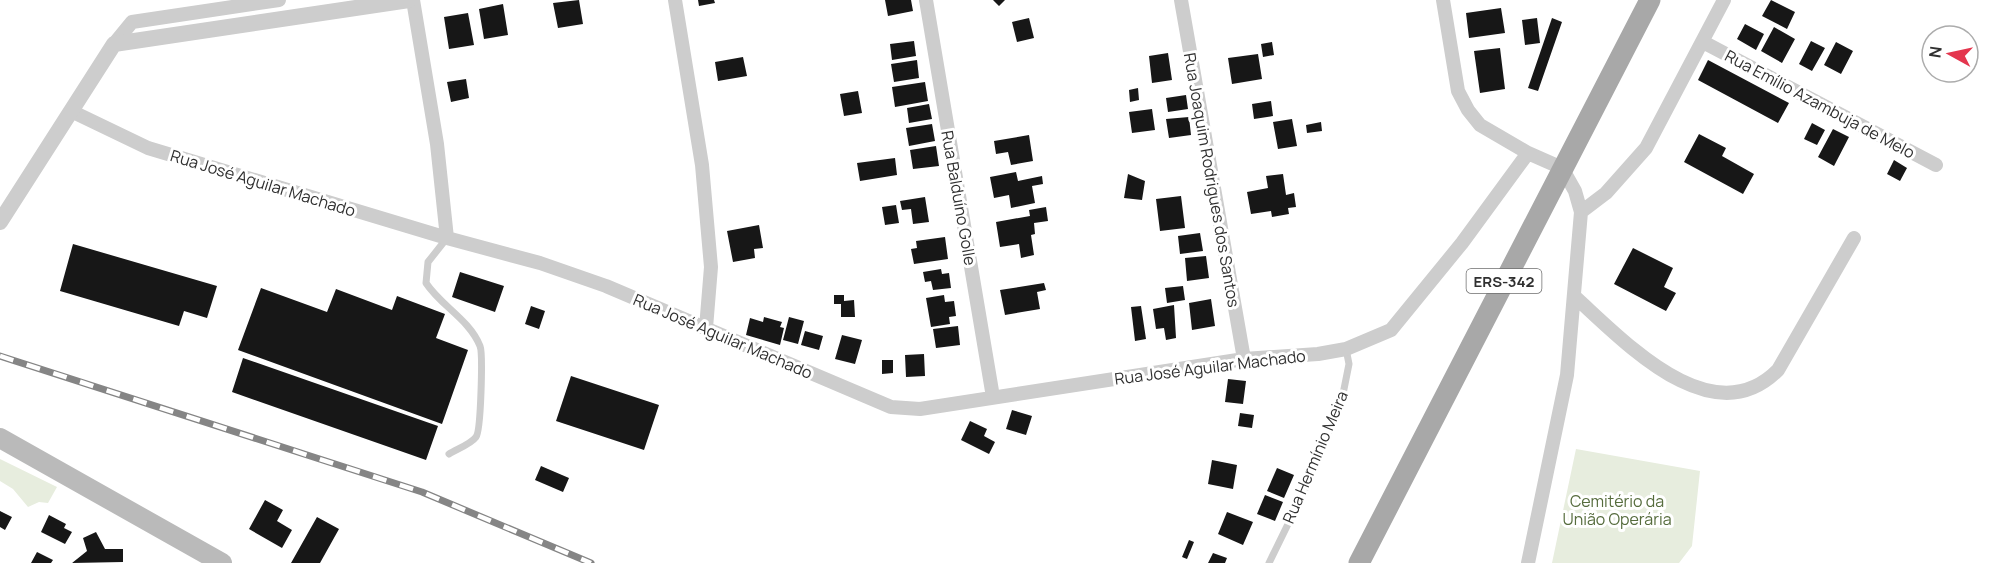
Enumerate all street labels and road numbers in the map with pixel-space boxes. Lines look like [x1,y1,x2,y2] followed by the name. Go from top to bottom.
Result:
[1721,45,1919,163] street label: Rua Emílio Azambuja de Melo
[1179,51,1245,309] street label: Rua Joaquim Rodrigues dos Santos
[936,129,982,267] street label: Rua Balduíno Golle
[168,144,358,222] street label: Rua José Aguilar Machado
[1466,269,1541,293] road number: ERS-342
[630,288,816,384] street label: Rua José Aguilar Machado
[1113,344,1307,390] street label: Rua José Aguilar Machado
[1277,387,1353,527] street label: Rua Hermínio Meira

